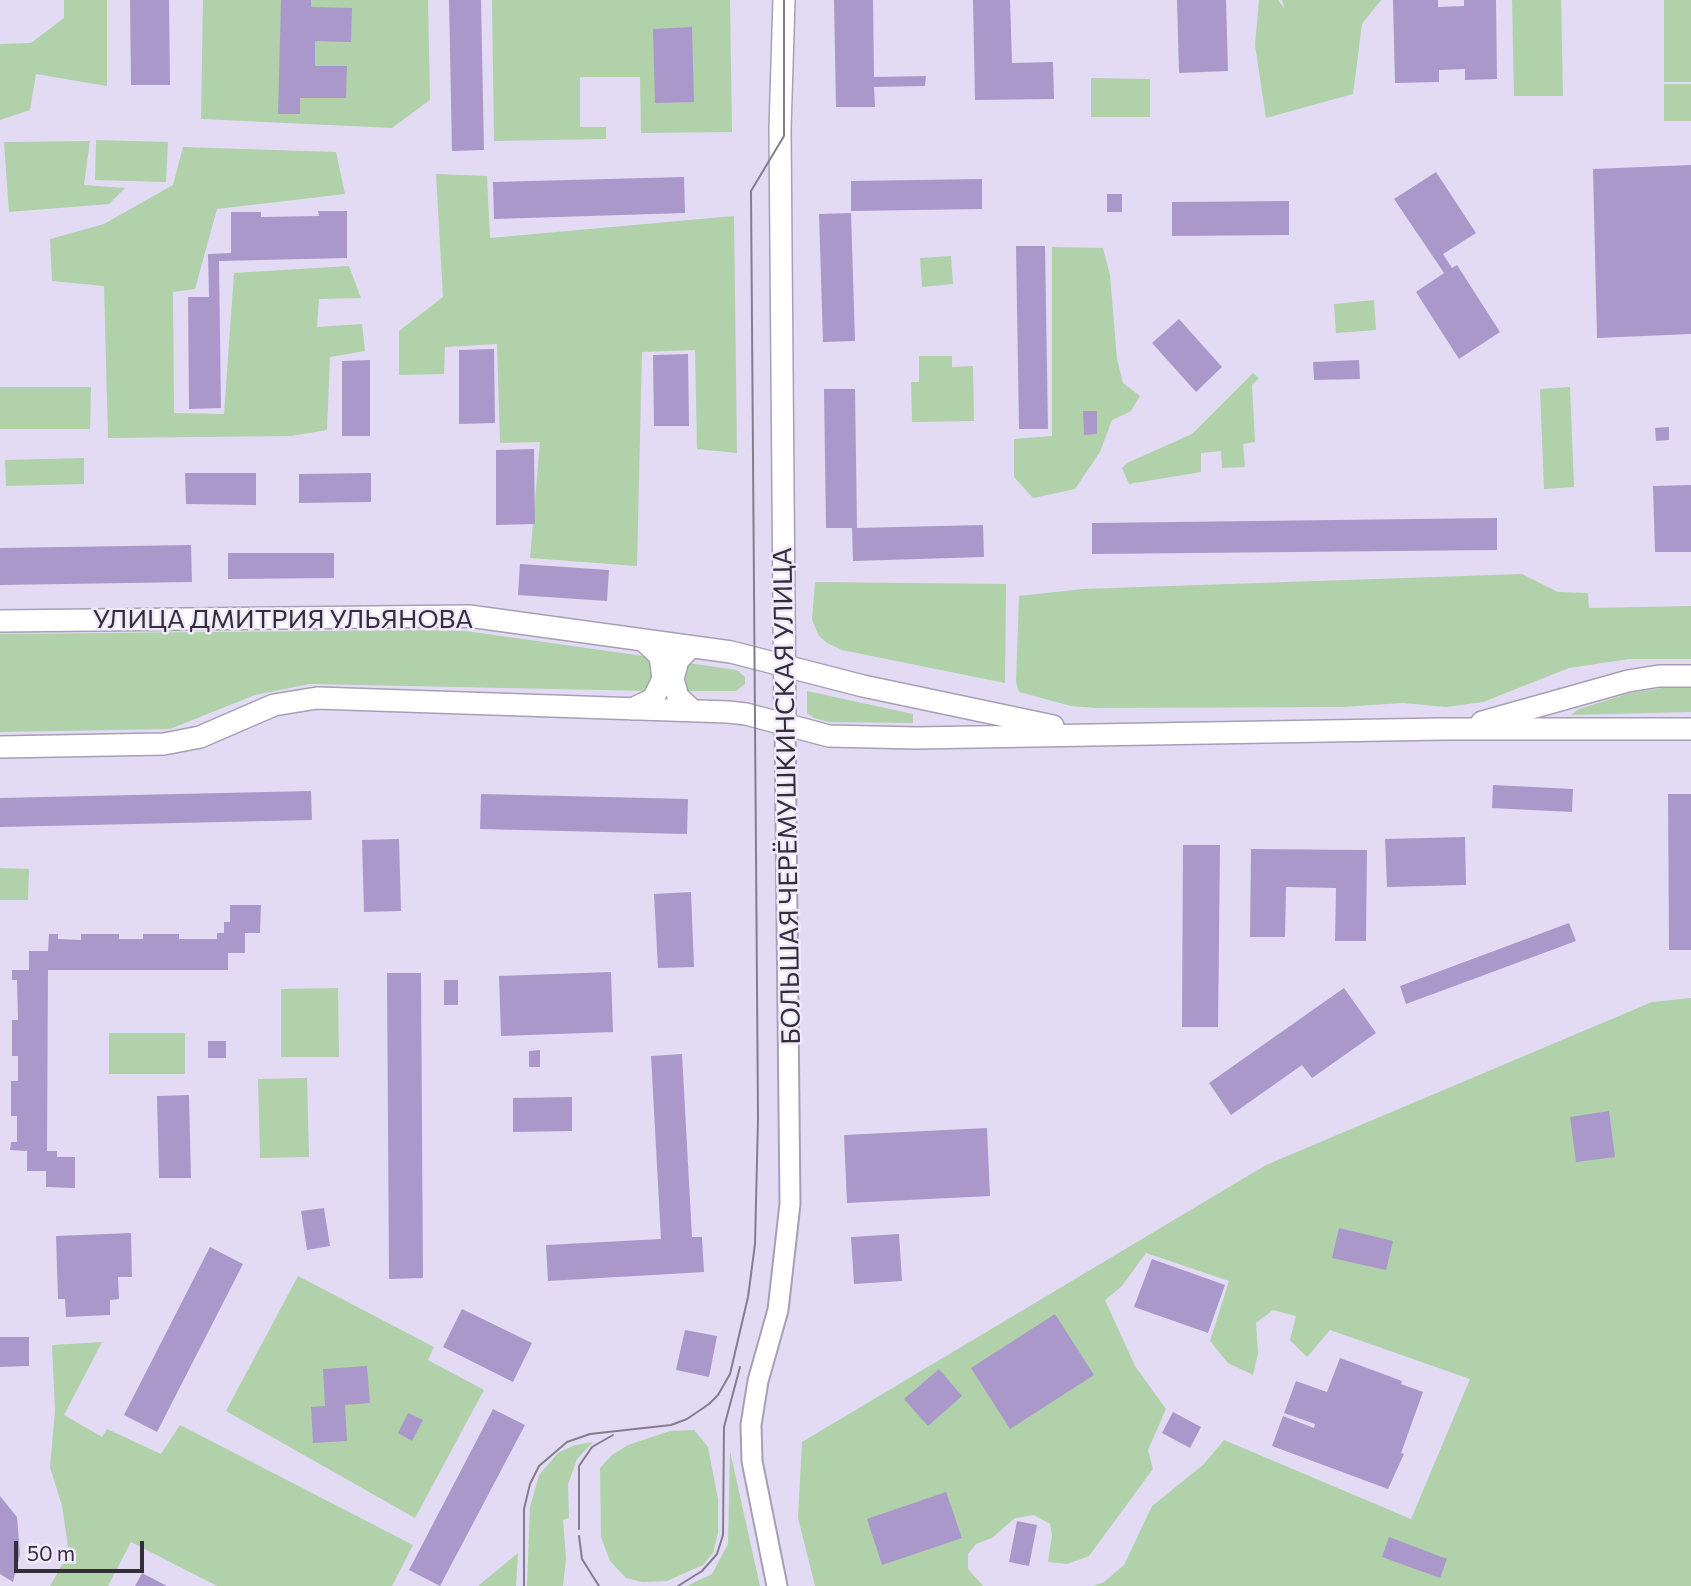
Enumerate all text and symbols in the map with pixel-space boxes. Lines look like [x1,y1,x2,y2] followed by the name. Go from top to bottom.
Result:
[767,547,807,1045] street label: БОЛЬШАЯ ЧЕРЁМУШКИНСКАЯ УЛИЦА
[93,603,473,635] street label: УЛИЦА ДМИТРИЯ УЛЬЯНОВА
[18,1526,147,1570] scale bar
[27,1540,75,1565] text: 50 m

